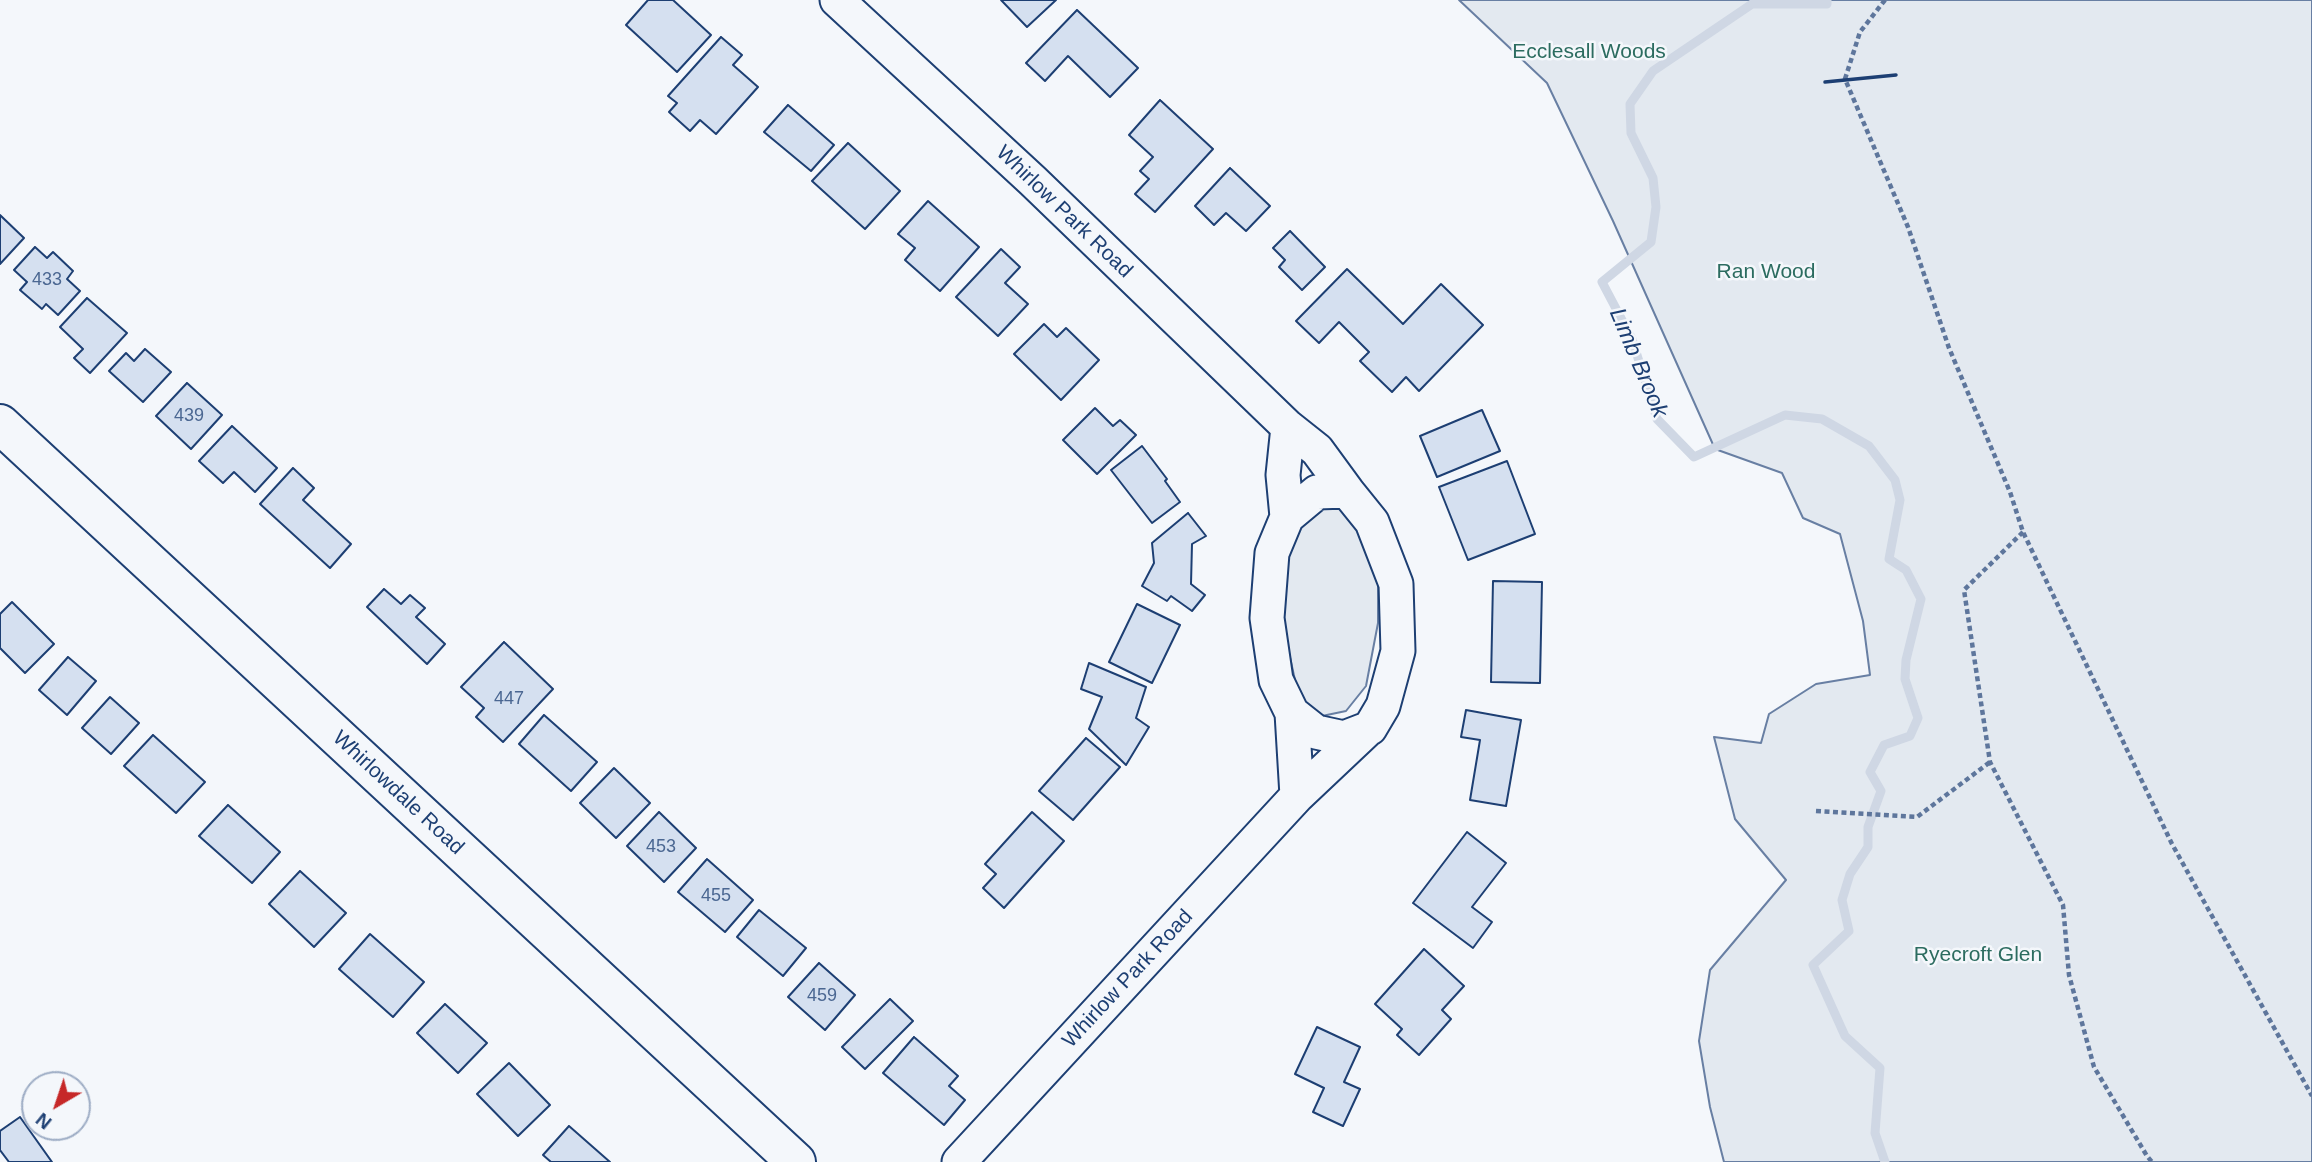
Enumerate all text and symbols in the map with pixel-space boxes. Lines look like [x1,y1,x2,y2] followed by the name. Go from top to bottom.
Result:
[1512,39,1666,65] park label: Ecclesall Woods
[991,141,1137,283] street label: Whirlow Park Road
[1717,259,1815,285] park label: Ran Wood
[32,269,62,291] house number: 433
[1603,304,1673,422] water label: Limb Brook
[174,405,204,427] house number: 439
[494,688,524,710] house number: 447
[327,726,469,860] street label: Whirlowdale Road
[646,836,676,858] house number: 453
[701,885,731,907] house number: 455
[1058,905,1198,1053] street label: Whirlow Park Road
[1914,942,2042,968] park label: Ryecroft Glen
[807,985,837,1007] house number: 459
[21,1071,91,1141] north arrow
[32,1109,56,1134] text: N

